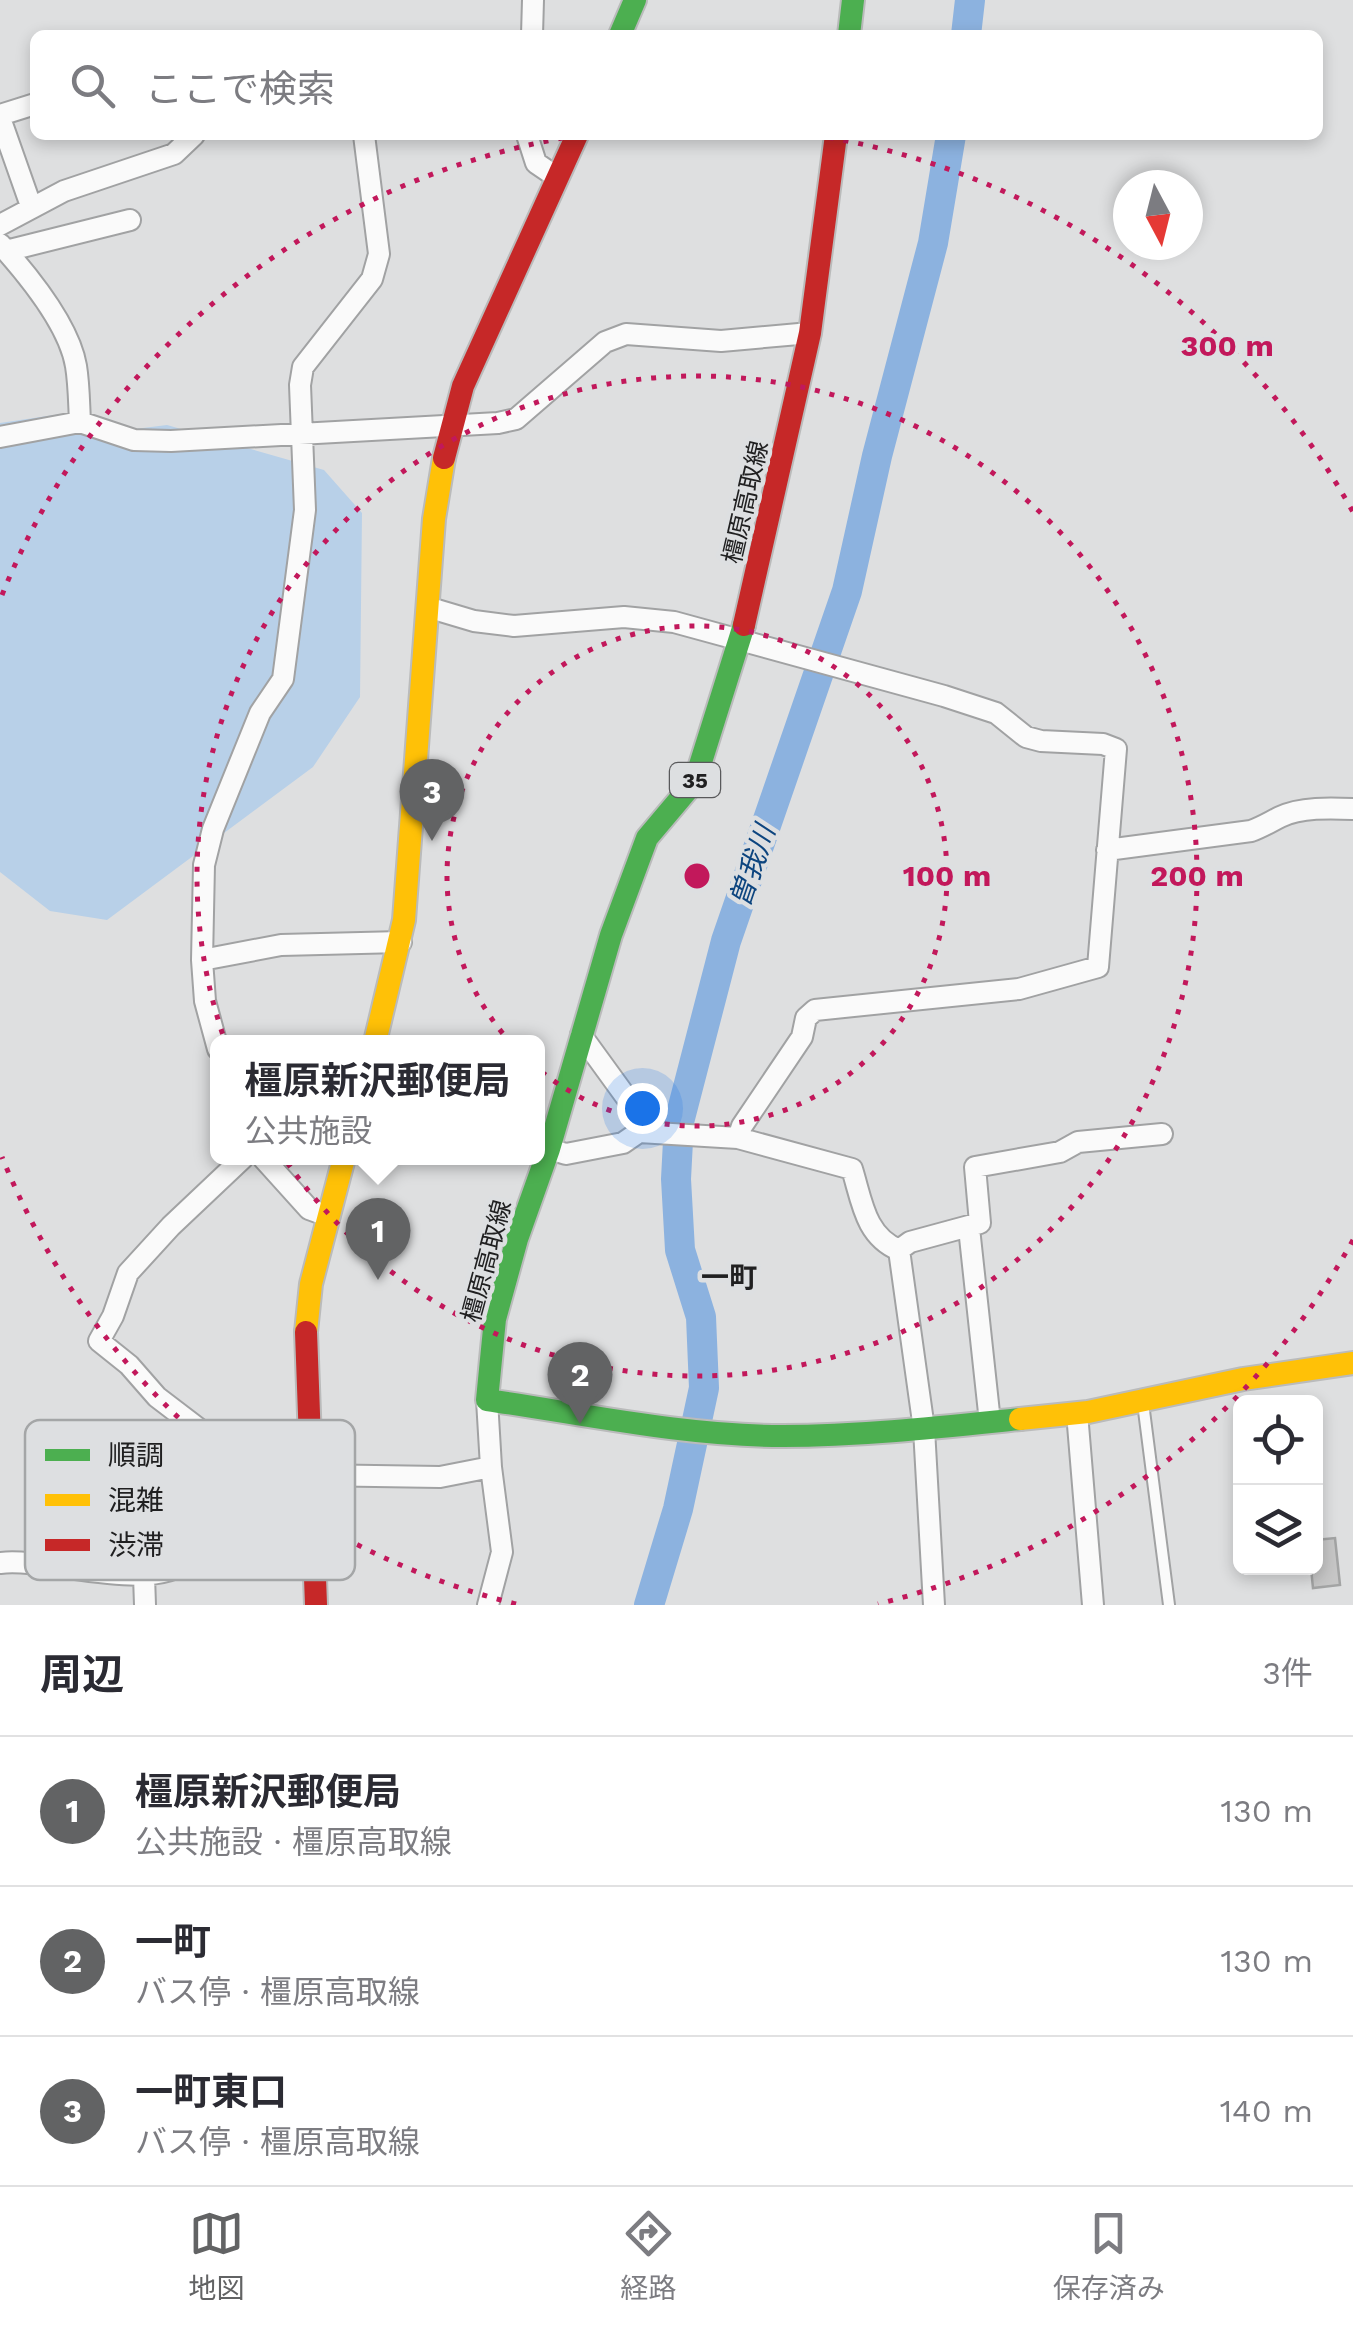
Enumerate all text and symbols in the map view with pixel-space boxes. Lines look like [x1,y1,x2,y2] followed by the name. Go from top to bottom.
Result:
[30,30,1323,140] search box
[65,58,120,113] icon: search
[145,67,335,111] text: ここで検索
[1113,170,1203,260] north arrow
[1180,328,1274,363] text: 300 m
[717,438,774,566] street label: 橿原高取線
[400,758,464,841] pin: 3
[670,763,720,797] road number: 35
[723,818,783,911] water label: 曽我川
[679,858,715,894] centre of rings
[903,858,991,893] text: 100 m
[1150,858,1244,893] text: 200 m
[210,1035,545,1165] popup
[244,1059,511,1103] text: 橿原新沢郵便局
[617,1083,668,1134] your location
[244,1112,373,1150] text: 公共施設
[456,1197,517,1325] street label: 橿原高取線
[346,1198,410,1280] pin: 1
[701,1261,757,1294] district label: 一町
[548,1342,612,1424] pin: 2
[1233,1395,1323,1575] map controls
[1233,1395,1323,1485] button: locate
[25,1420,355,1580] legend
[108,1439,164,1472] text: 順調
[108,1484,164,1517] text: 混雑
[1233,1485,1323,1575] button: layers
[108,1529,164,1562] text: 渋滞
[40,1650,124,1699] text: 周辺
[1262,1654,1313,1692] text: 3件
[135,1770,401,1814] text: 橿原新沢郵便局
[66,1792,79,1830] text: 1
[1221,1792,1313,1830] text: 130 m
[135,1823,452,1861] text: 公共施設 · 橿原高取線
[135,1920,211,1964] text: 一町
[63,1942,82,1980] text: 2
[1221,1942,1313,1980] text: 130 m
[135,1973,420,2011] text: バス停 · 橿原高取線
[135,2070,287,2114] text: 一町東口
[63,2092,82,2130] text: 3
[1220,2092,1313,2130] text: 140 m
[135,2123,420,2161] text: バス停 · 橿原高取線
[188,2206,244,2306] tab: 地図
[620,2206,677,2306] tab: 経路
[1053,2206,1165,2306] tab: 保存済み

